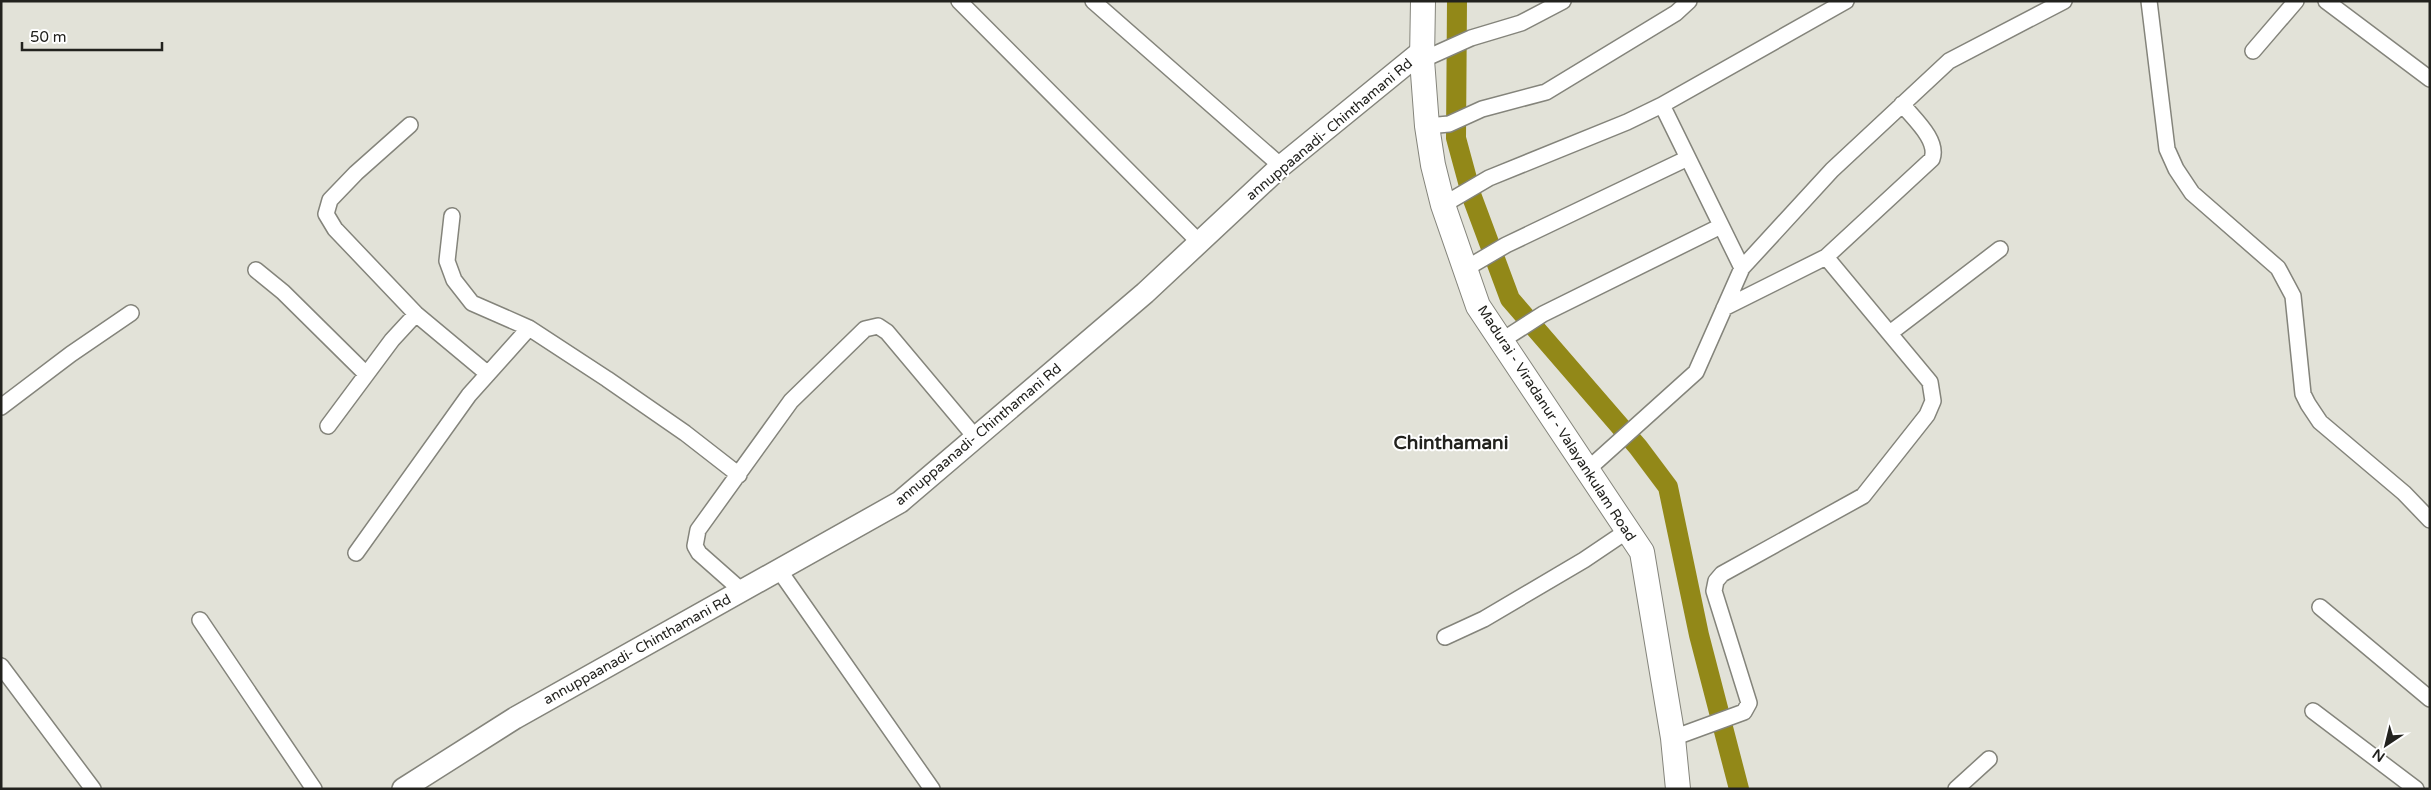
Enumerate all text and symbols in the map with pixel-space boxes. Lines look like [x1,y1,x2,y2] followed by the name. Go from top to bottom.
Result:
[22,20,162,52] scale bar
[30,28,67,46] text: 50 m
[1243,55,1416,204] street label: annuppaanadi- Chinthamani Rd
[1474,302,1639,544] street label: Madurai - Viradanur - Valayankulam Road
[892,360,1065,509] street label: annuppaanadi- Chinthamani Rd
[1394,432,1508,454] district label: Chinthamani
[540,591,734,708] street label: annuppaanadi- Chinthamani Rd
[2361,720,2411,770] north arrow
[2369,745,2388,765] text: N

